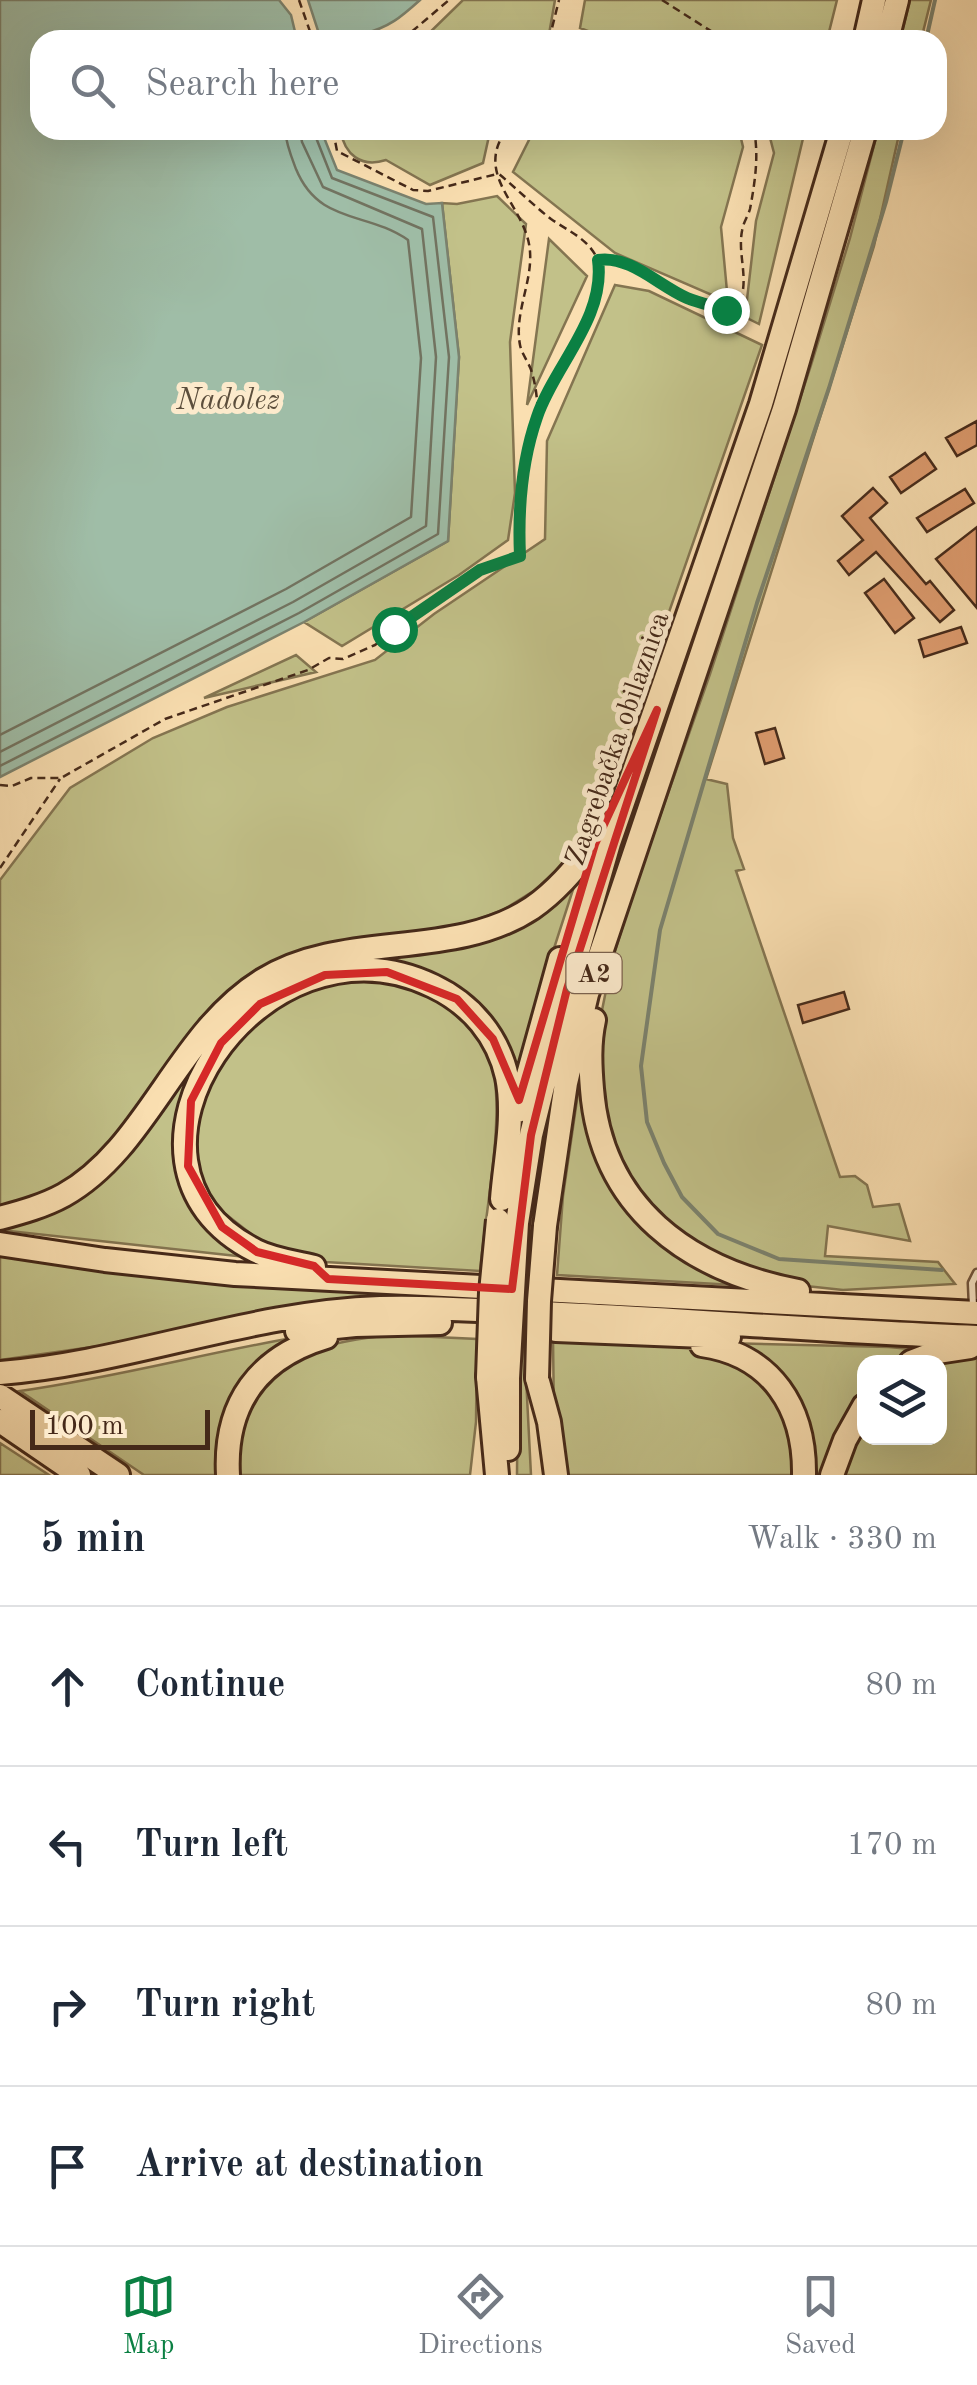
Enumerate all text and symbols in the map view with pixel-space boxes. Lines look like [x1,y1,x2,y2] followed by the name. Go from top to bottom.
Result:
[30,30,947,140] search box
[65,58,120,113] icon: search
[145,66,340,104] text: Search here
[704,288,750,334] route end
[175,386,280,416] water label: Nadolez
[372,607,418,653] route start
[562,608,675,869] street label: Zagrebačka obilaznica
[566,953,622,993] road number: A2
[857,1355,947,1445] map controls
[857,1355,947,1445] button: layers
[30,1405,210,1450] scale bar
[45,1413,124,1441] text: 100 m
[40,1519,146,1561] text: 5 min
[747,1524,937,1556] text: Walk · 330 m
[40,1659,95,1714] icon: ahead
[135,1667,285,1705] text: Continue
[866,1670,937,1702] text: 80 m
[40,1819,95,1874] icon: left
[135,1827,288,1865] text: Turn left
[847,1830,937,1862] text: 170 m
[40,1979,95,2034] icon: right
[135,1987,315,2025] text: Turn right
[866,1990,937,2022] text: 80 m
[40,2139,95,2194] icon: arrive
[135,2147,484,2185] text: Arrive at destination
[121,2269,176,2364] tab: Map
[418,2269,543,2364] tab: Directions
[785,2269,856,2364] tab: Saved

